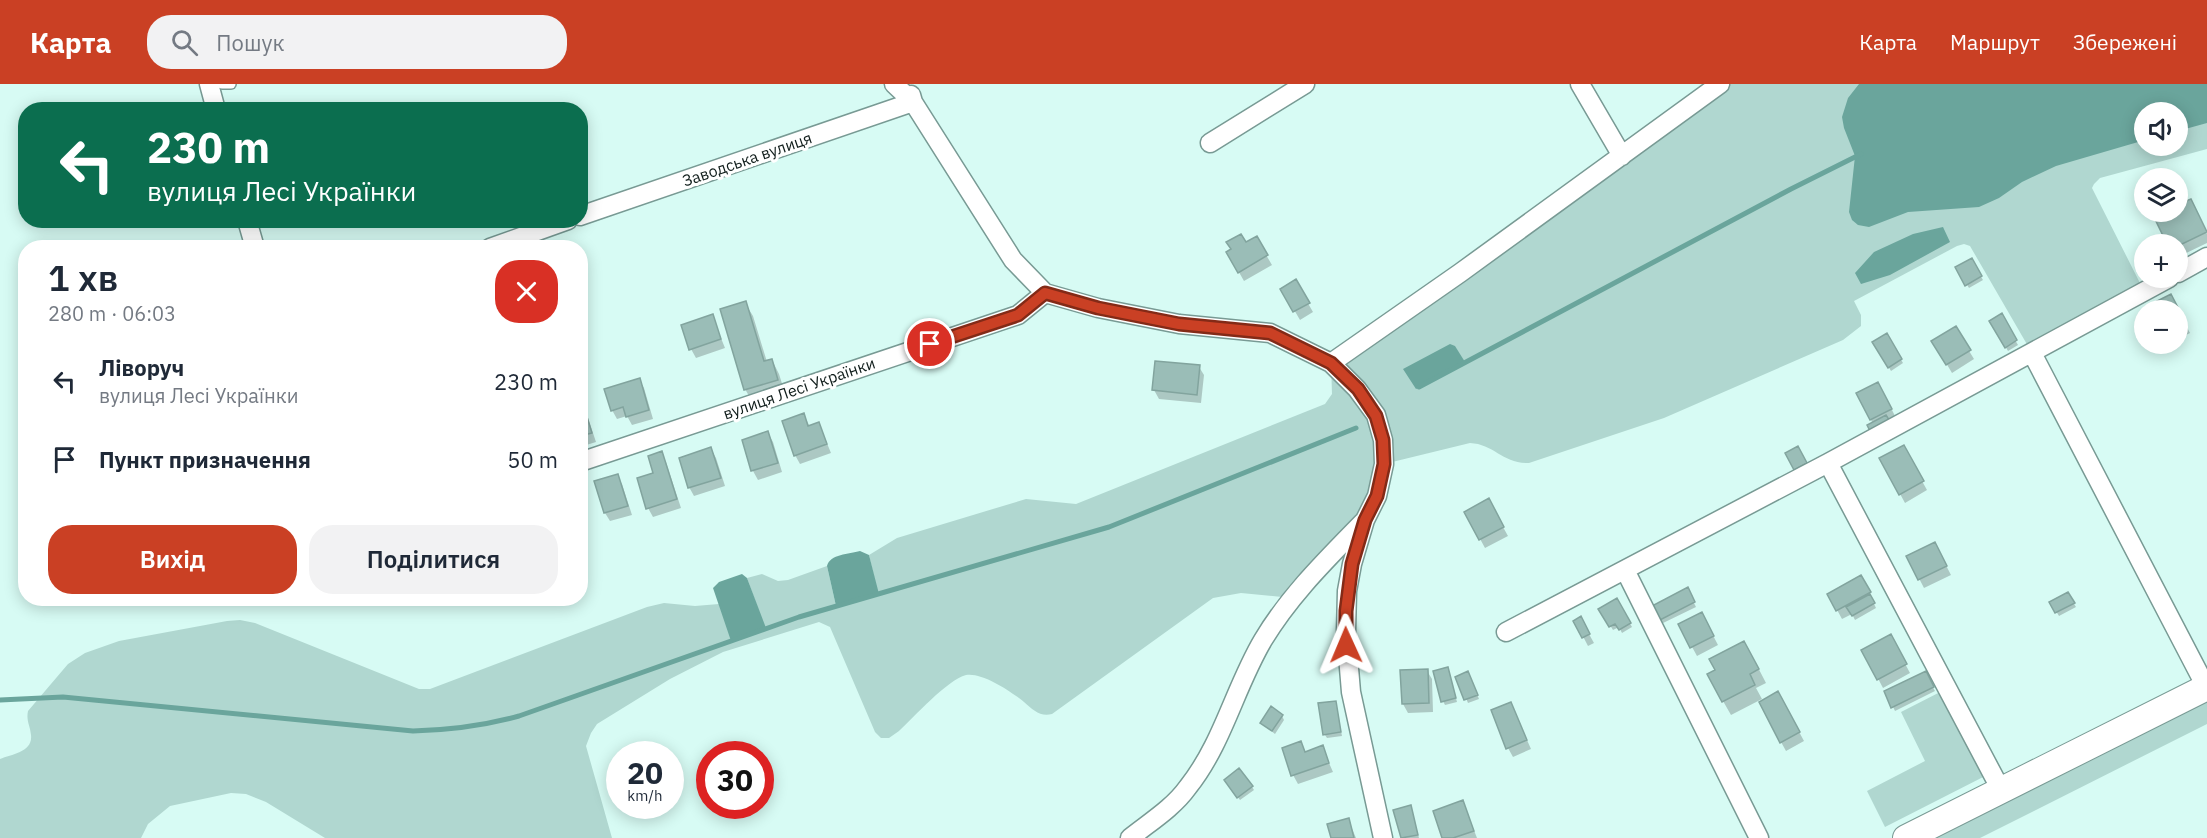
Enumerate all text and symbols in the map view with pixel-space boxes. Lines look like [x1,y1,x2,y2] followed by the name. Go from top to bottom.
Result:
[147,15,567,69] search box
[30,24,111,61] text: Карта
[168,26,201,59] icon: search
[216,28,285,57] text: Пошук
[1859,28,1917,56] text: Карта
[1950,28,2040,56] text: Маршрут
[2073,28,2177,56] text: Збережені
[2134,102,2188,354] map controls
[2134,102,2188,156] button: sound
[147,120,270,175] text: 230 m
[48,126,126,204] icon: left
[679,127,815,191] street label: Заводська вулиця
[2134,168,2188,222] button: layers
[147,173,416,208] text: вулиця Лесі Українки
[2134,234,2188,288] button: +
[48,254,118,301] text: 1 хв
[495,260,558,323] button: close
[48,300,176,327] text: 280 m · 06:03
[2134,300,2188,354] button: −
[904,318,955,369] pin
[913,327,946,360] icon: arrive
[99,353,184,382] text: Ліворуч
[720,353,878,423] street label: вулиця Лесі Українки
[48,365,81,398] icon: left
[494,367,558,396] text: 230 m
[99,382,299,409] text: вулиця Лесі Українки
[48,443,81,476] icon: arrive
[99,445,311,474] text: Пункт призначення
[507,445,558,474] text: 50 m
[48,525,297,594] button: Вихід
[309,525,558,594] button: Поділитися
[1314,613,1378,677] position arrow
[696,741,774,819] speed limit sign: 30
[627,753,663,792] text: 20
[627,786,663,805] text: km/h

